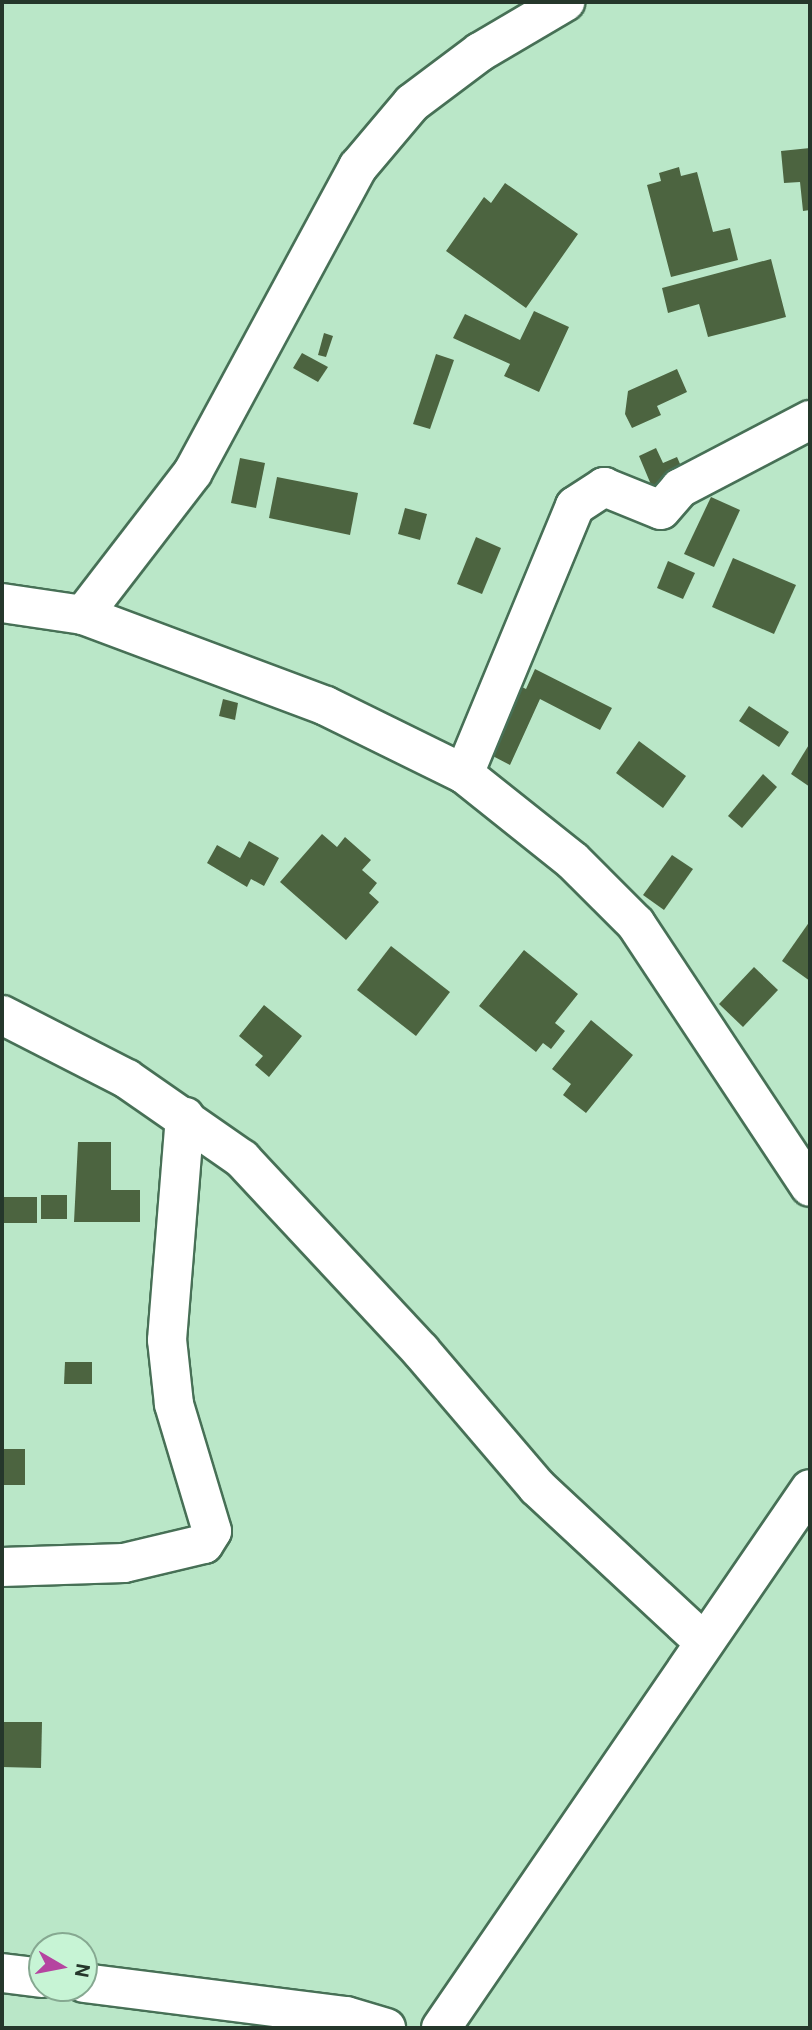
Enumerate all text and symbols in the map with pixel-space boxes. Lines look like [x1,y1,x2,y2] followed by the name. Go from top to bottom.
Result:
[28,1932,98,2002] north arrow
[70,1962,95,1979] text: N

